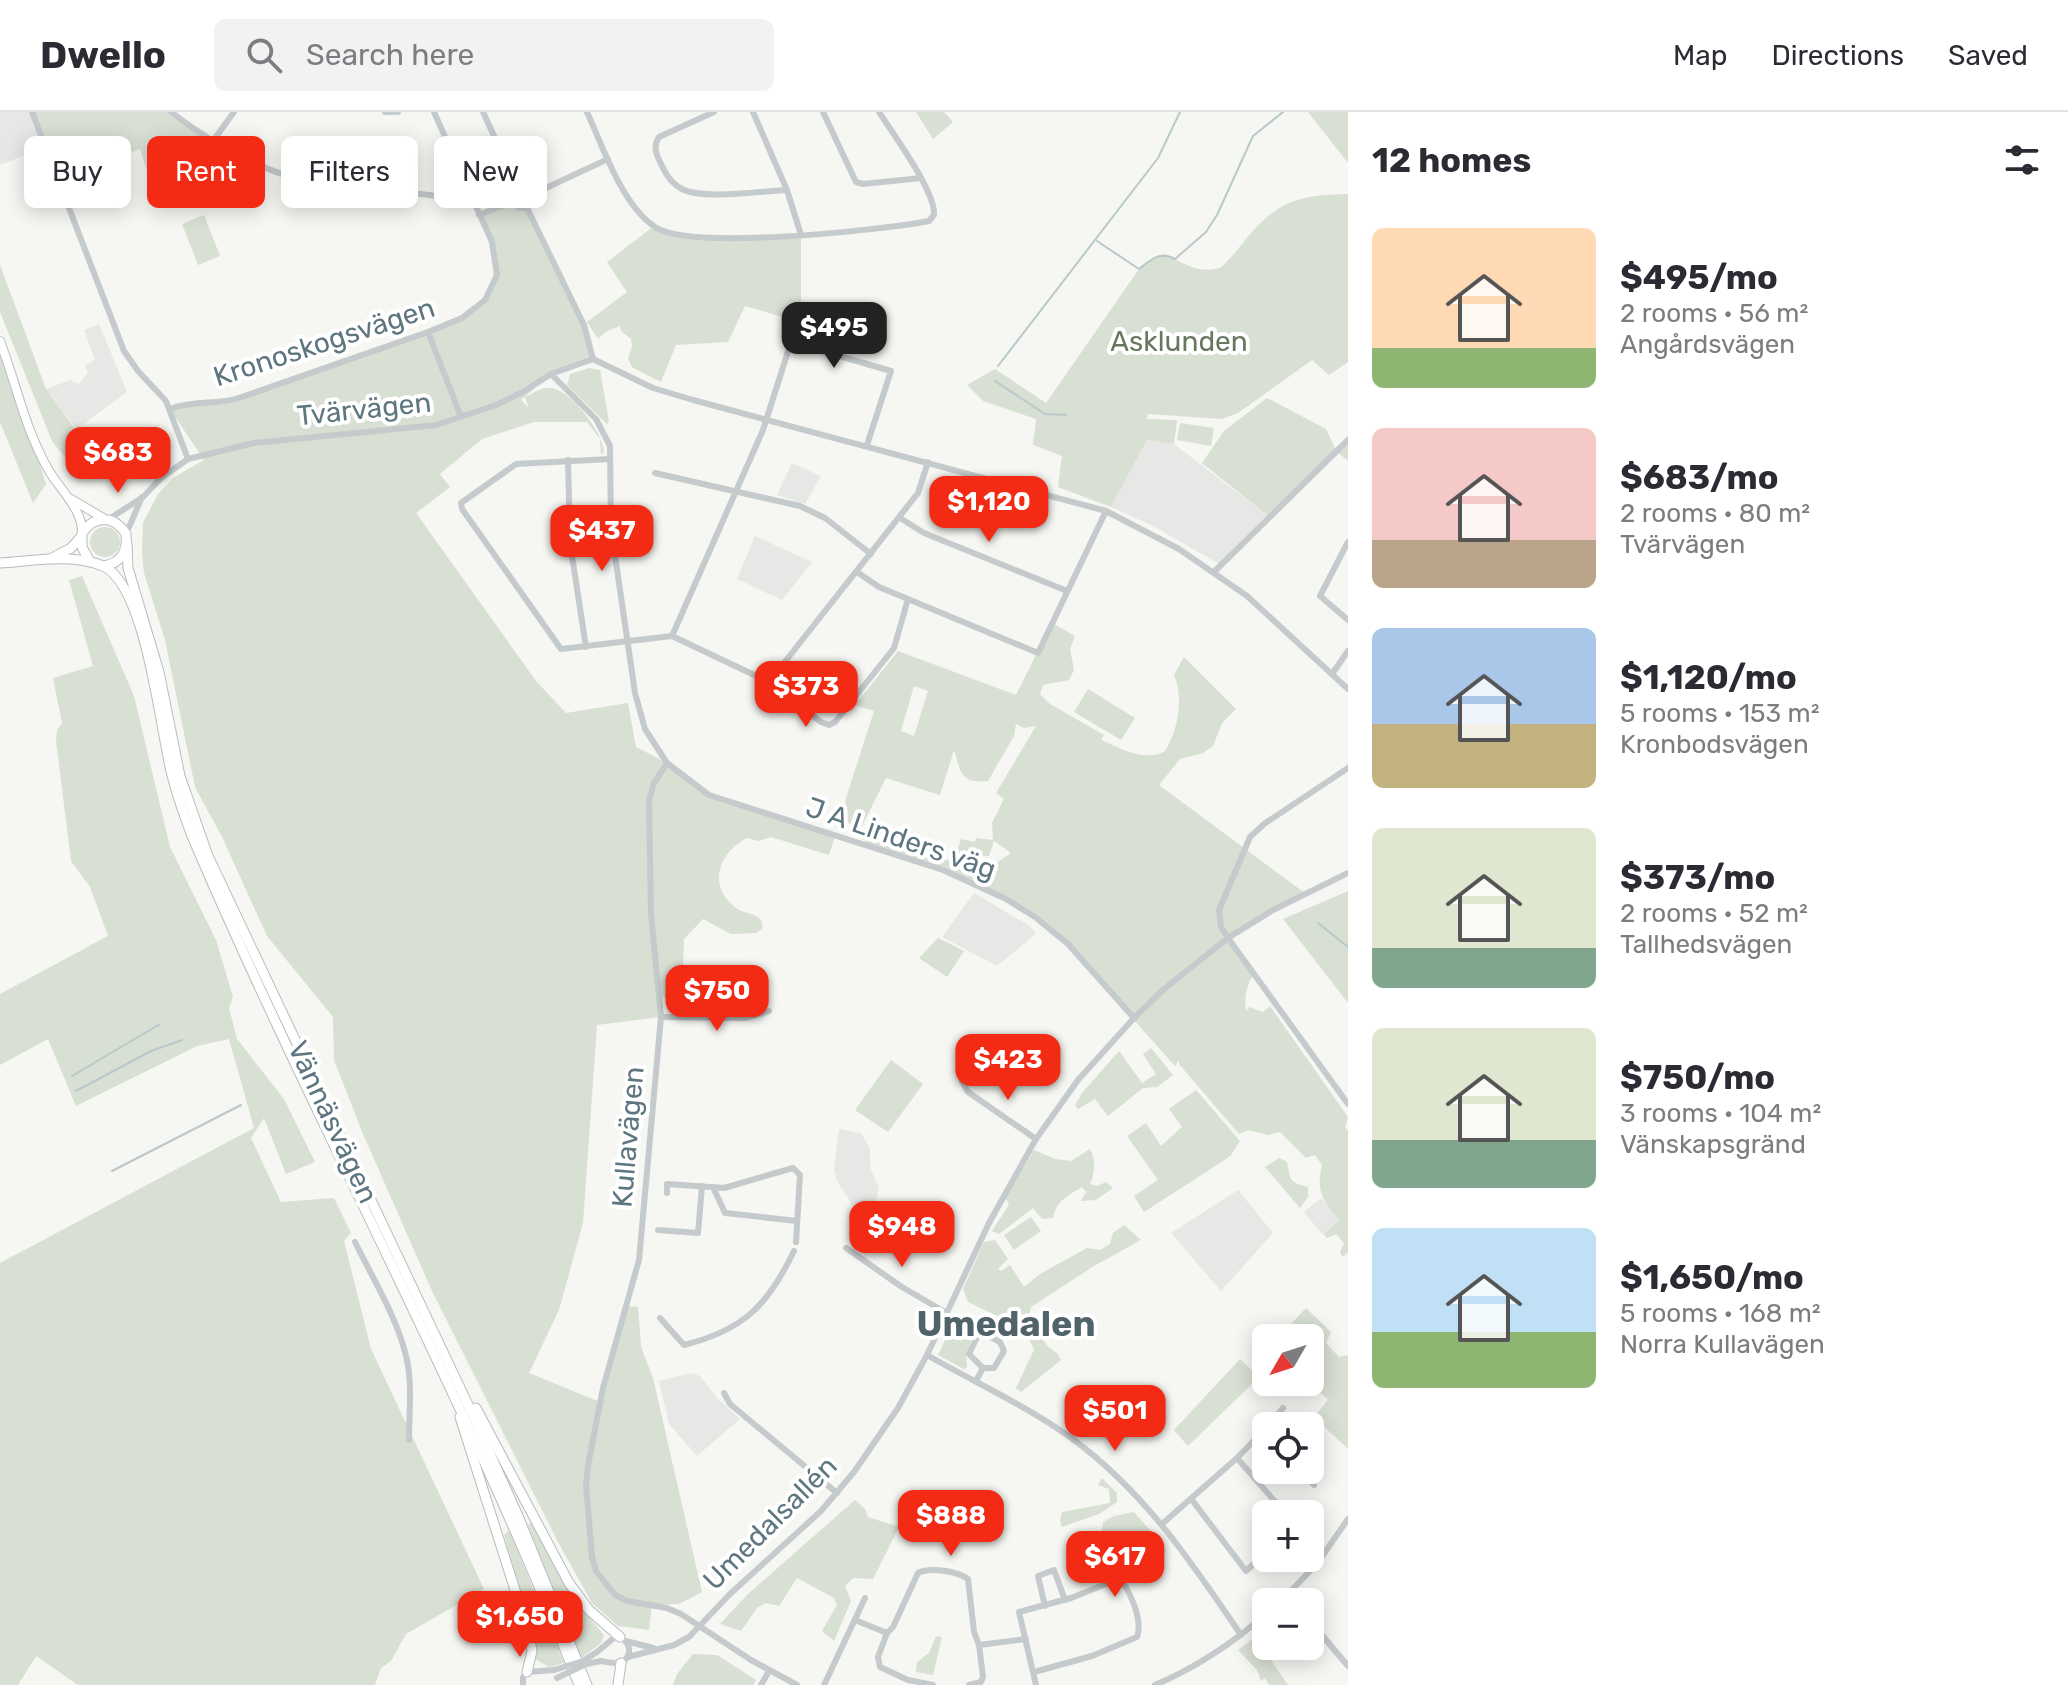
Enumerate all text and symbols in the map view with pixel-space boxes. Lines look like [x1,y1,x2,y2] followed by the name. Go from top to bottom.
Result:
[214,19,774,91] search box
[40,32,166,78] text: Dwello
[242,33,286,77] icon: search
[306,37,474,73] text: Search here
[1673,39,1727,72] text: Map
[1771,39,1904,72] text: Directions
[1948,39,2028,72] text: Saved
[24,136,131,208] chip: Buy
[147,136,265,208] chip: Rent
[281,136,418,208] chip: Filters
[434,136,547,208] chip: New
[2000,138,2044,182] icon: filters
[1372,140,1531,181] text: 12 homes
[1620,257,1778,298] text: $495/mo
[1436,260,1532,356] icon: home
[209,291,439,393] street label: Kronoskogsvägen
[1620,298,1808,329] text: 2 rooms · 56 m²
[787,302,881,370] pin: $495
[800,312,868,343] text: $495
[1110,325,1248,358] park label: Asklunden
[1620,329,1795,360] text: Angårdsvägen
[295,386,433,432] street label: Tvärvägen
[71,427,165,495] pin: $683
[83,437,153,468] text: $683
[1620,457,1778,498] text: $683/mo
[1436,460,1532,556] icon: home
[924,476,1054,544] pin: $1,120
[947,486,1031,517] text: $1,120
[1620,498,1810,529] text: 2 rooms · 80 m²
[555,505,649,573] pin: $437
[568,515,636,546] text: $437
[1620,529,1745,560] text: Tvärvägen
[1620,657,1797,698] text: $1,120/mo
[1436,660,1532,756] icon: home
[759,661,853,729] pin: $373
[773,671,839,702] text: $373
[1620,698,1820,729] text: 5 rooms · 153 m²
[1620,729,1809,760] text: Kronbodsvägen
[802,790,1000,886] street label: J A Linders väg
[1620,857,1775,898] text: $373/mo
[1436,860,1532,956] icon: home
[1620,898,1808,929] text: 2 rooms · 52 m²
[1620,929,1792,960] text: Tallhedsvägen
[670,965,764,1033] pin: $750
[684,975,750,1006] text: $750
[961,1034,1055,1102] pin: $423
[281,1036,385,1208] street label: Vännäsvägen
[973,1044,1043,1075] text: $423
[1620,1057,1775,1098] text: $750/mo
[1436,1060,1532,1156] icon: home
[605,1065,651,1209] street label: Kullavägen
[1620,1098,1821,1129] text: 3 rooms · 104 m²
[1620,1129,1806,1160] text: Vänskapsgränd
[855,1201,949,1269] pin: $948
[867,1211,937,1242] text: $948
[1620,1257,1804,1298] text: $1,650/mo
[1436,1260,1532,1356] icon: home
[1620,1298,1821,1329] text: 5 rooms · 168 m²
[916,1302,1096,1345] district label: Umedalen
[1252,1324,1324,1396] north arrow
[1252,1324,1324,1660] map controls
[1620,1329,1825,1360] text: Norra Kullavägen
[1068,1385,1162,1453] pin: $501
[1083,1395,1147,1426] text: $501
[1252,1412,1324,1484] button: locate
[696,1449,844,1597] street label: Umedalsallén
[904,1490,998,1558] pin: $888
[916,1500,986,1531] text: $888
[1252,1500,1324,1572] button: +
[1068,1531,1162,1599] pin: $617
[1084,1541,1146,1572] text: $617
[1252,1588,1324,1660] button: −
[455,1591,585,1659] pin: $1,650
[476,1601,564,1632] text: $1,650

